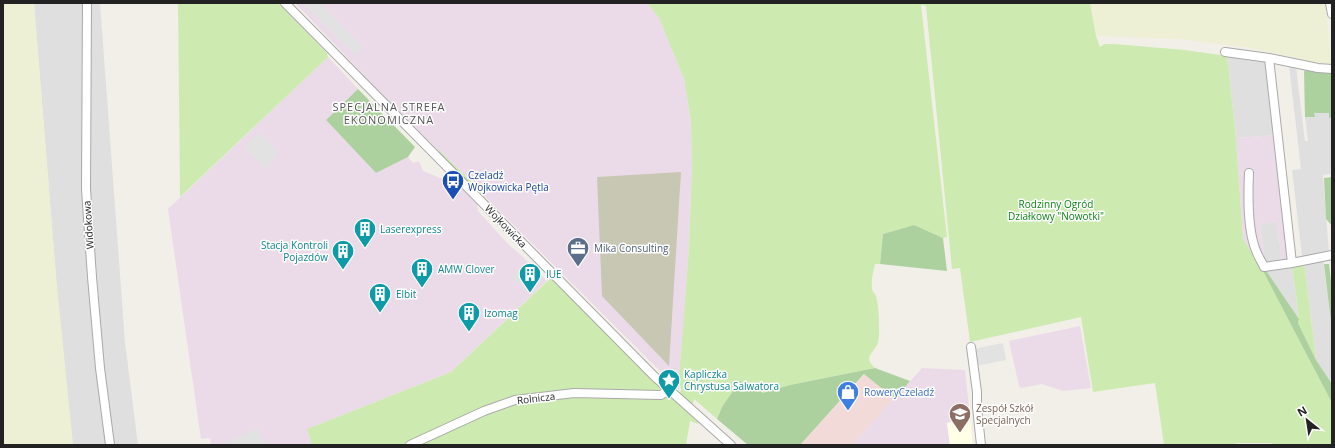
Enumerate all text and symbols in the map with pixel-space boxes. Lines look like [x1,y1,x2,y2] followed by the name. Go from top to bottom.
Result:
[332,99,446,127] district label: SPECJALNA STREFA EKONOMICZNA
[440,168,466,201] bus stop icon: Czeladź Wojkowicka Pętla
[468,168,549,194] place label: Czeladź Wojkowicka Pętla
[1008,197,1104,223] park label: Rodzinny Ogród Działkowy "Nowotki"
[79,200,97,250] street label: Widokowa
[482,201,530,251] street label: Wojkowicka
[352,216,378,249] building icon: Laserexpress
[380,222,442,236] place label: Laserexpress
[565,235,591,268] office icon: Mika Consulting
[261,238,328,264] place label: Stacja Kontroli Pojazdów
[330,238,356,271] building icon: Stacja Kontroli Pojazdów
[594,241,669,255] place label: Mika Consulting
[409,256,435,289] building icon: AMW Clover
[517,261,543,294] building icon: IUE
[438,262,495,276] place label: AMW Clover
[546,267,562,281] place label: IUE
[367,281,393,314] building icon: Elbit
[396,287,417,301] place label: Elbit
[456,300,482,333] building icon: Izomag
[484,306,518,320] place label: Izomag
[656,367,682,400] place icon: Kapliczka Chrystusa Salwatora
[684,367,779,393] place label: Kapliczka Chrystusa Salwatora
[835,379,861,412] shop icon: RoweryCzeladź
[864,385,934,399] place label: RoweryCzeladź
[516,389,556,407] street label: Rolnicza
[1287,400,1327,440] north arrow
[947,401,973,434] school or university icon: Zespół Szkół Specjalnych
[976,401,1034,427] place label: Zespół Szkół Specjalnych
[1294,402,1309,420] text: N

